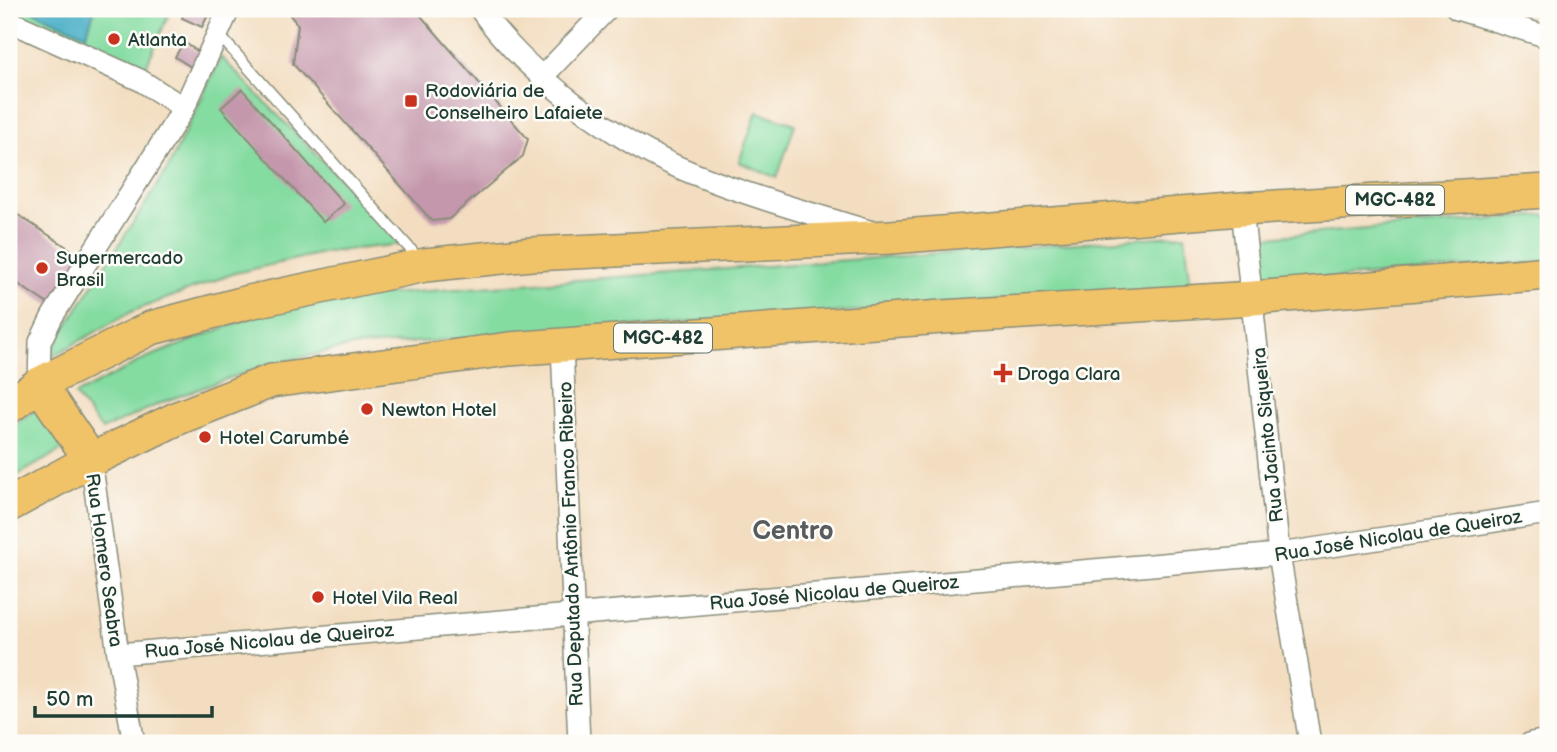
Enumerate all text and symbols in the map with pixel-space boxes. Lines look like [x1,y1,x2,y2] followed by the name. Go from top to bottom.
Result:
[128,29,187,52] place label: Atlanta
[106,31,122,47] marker: Atlanta
[425,80,603,125] place label: Rodoviária de Conselheiro Lafaiete
[403,93,419,109] marker: Rodoviária de Conselheiro Lafaiete
[1346,186,1444,215] road number: MGC-482
[56,247,183,292] place label: Supermercado Brasil
[34,260,50,276] marker: Supermercado Brasil
[614,324,712,352] road number: MGC-482
[1248,346,1289,524] street label: Rua Jacinto Siqueira
[1017,363,1121,386] place label: Droga Clara
[995,365,1011,381] marker: Droga Clara
[554,381,589,707] street label: Rua Deputado Antônio Franco Ribeiro
[381,399,497,422] place label: Newton Hotel
[359,401,375,417] marker: Newton Hotel
[219,427,349,450] place label: Hotel Carumbé
[197,429,213,445] marker: Hotel Carumbé
[80,472,127,649] street label: Rua Homero Seabra
[1273,505,1524,567] street label: Rua José Nicolau de Queiroz
[752,516,834,547] district label: Centro
[709,571,961,616] street label: Rua José Nicolau de Queiroz
[332,587,458,610] place label: Hotel Vila Real
[310,589,326,605] marker: Hotel Vila Real
[144,619,396,664] street label: Rua José Nicolau de Queiroz
[35,675,212,719] scale bar
[46,687,93,712] text: 50 m

